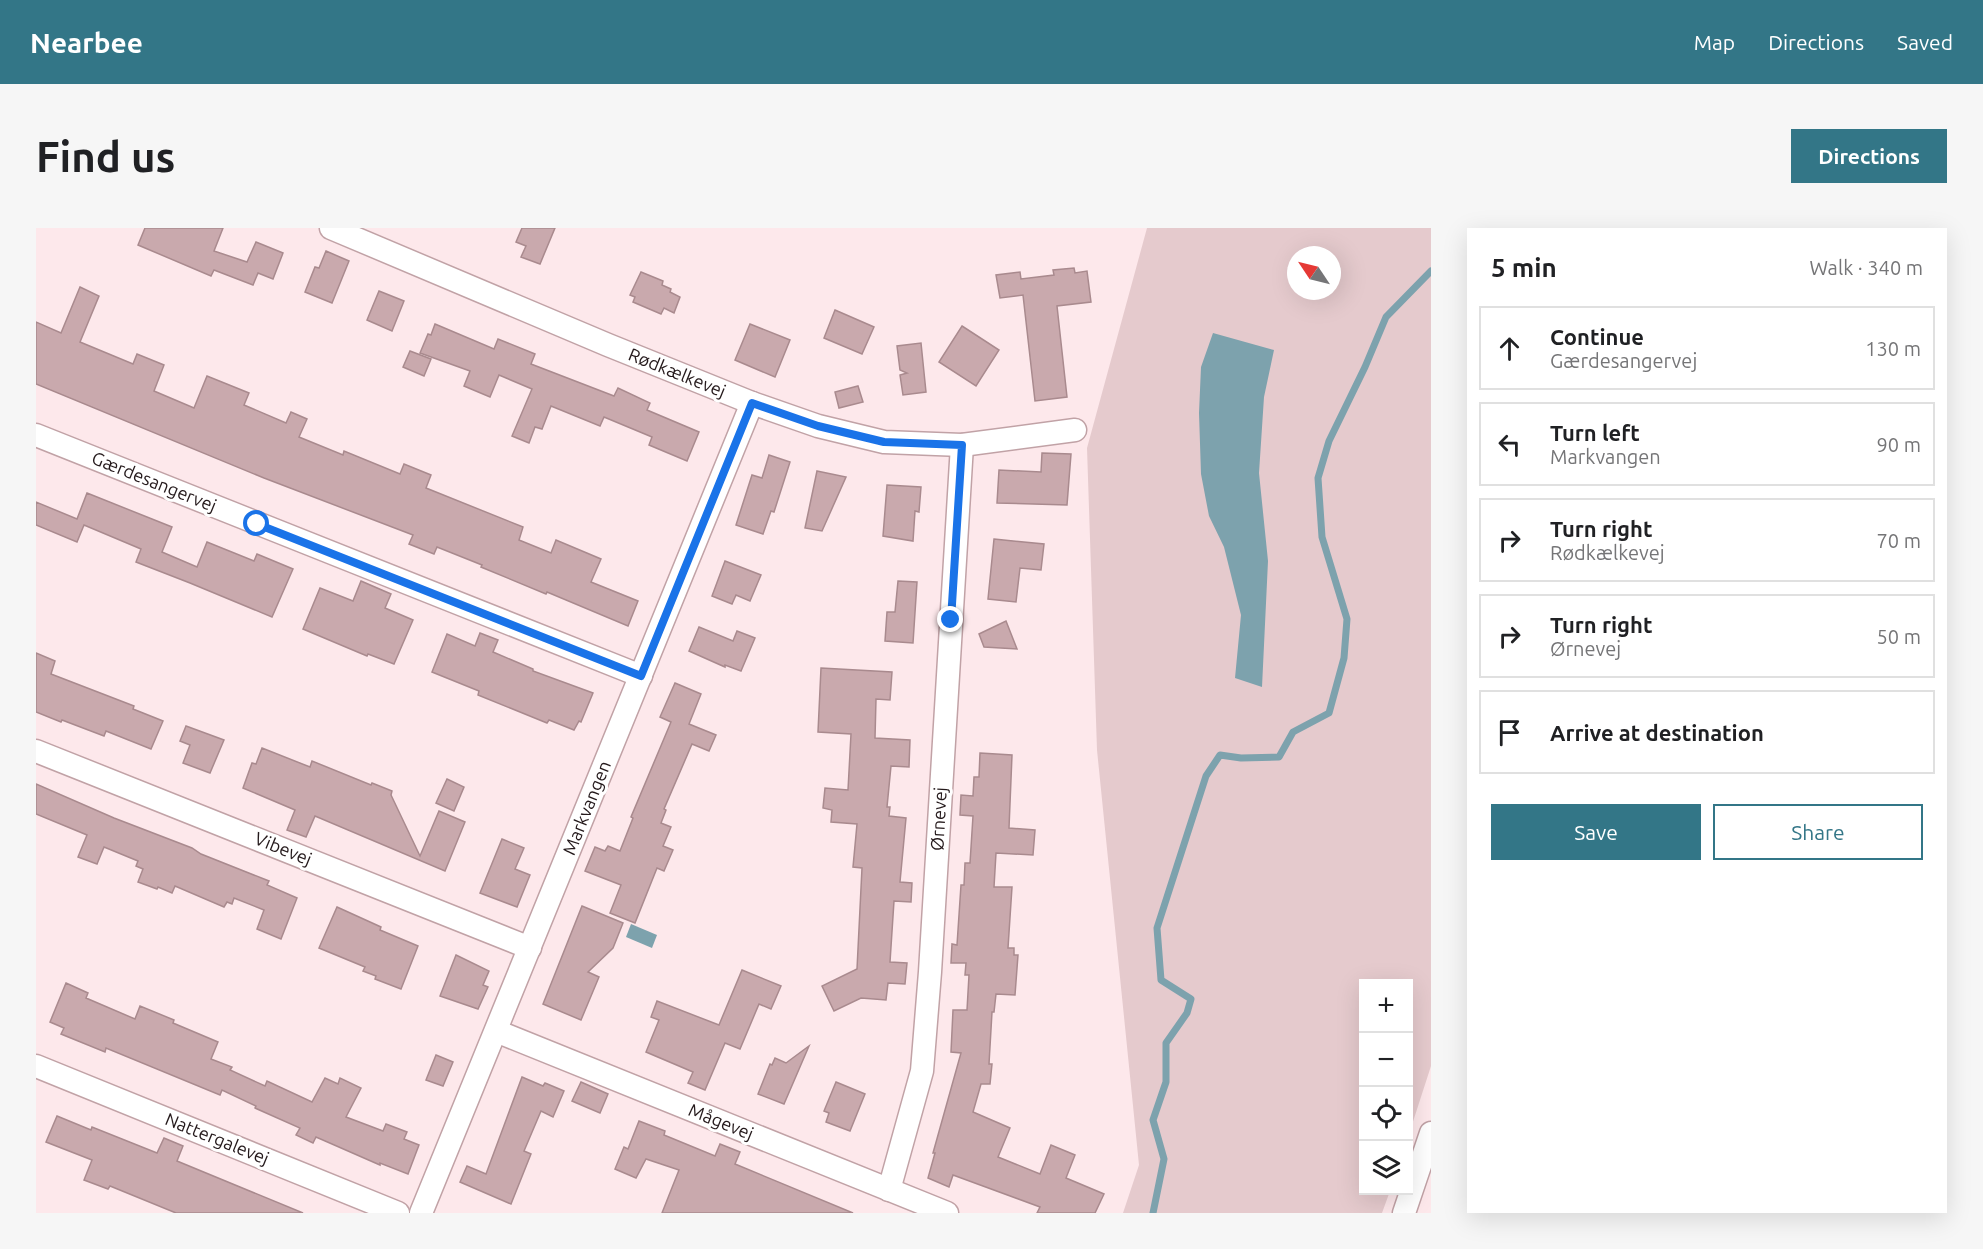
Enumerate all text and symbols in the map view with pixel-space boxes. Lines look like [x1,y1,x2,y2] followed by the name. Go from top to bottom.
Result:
[30,27,143,58] text: Nearbee
[1694,30,1735,54] text: Map
[1768,30,1864,54] text: Directions
[1897,30,1953,54] text: Saved
[1791,129,1947,183] button: Directions
[36,133,175,180] text: Find us
[1287,246,1341,300] north arrow
[1491,253,1557,282] text: 5 min
[1810,256,1923,279] text: Walk · 340 m
[1550,324,1644,349] text: Continue
[1493,332,1526,365] icon: ahead
[1865,337,1921,360] text: 130 m
[626,343,729,401] street label: Rødkælkevej
[1550,349,1697,372] text: Gærdesangervej
[1550,420,1640,445] text: Turn left
[1493,428,1526,461] icon: left
[1877,433,1921,456] text: 90 m
[1550,445,1661,468] text: Markvangen
[89,447,220,515] street label: Gærdesangervej
[243,510,269,536] route start
[1550,516,1652,541] text: Turn right
[1493,524,1526,557] icon: right
[1877,529,1921,552] text: 70 m
[1550,541,1665,564] text: Rødkælkevej
[937,606,963,632] route end
[1550,612,1652,637] text: Turn right
[1493,620,1526,653] icon: right
[1877,625,1921,648] text: 50 m
[1550,637,1621,660] text: Ørnevej
[1493,716,1526,749] icon: arrive
[1550,720,1764,745] text: Arrive at destination
[558,758,614,858] street label: Markvangen
[926,786,950,851] street label: Ørnevej
[1491,804,1701,860] button: Save
[1713,804,1923,860] button: Share
[252,828,315,869] street label: Vibevej
[1359,979,1413,1195] map controls
[1359,979,1413,1033] button: +
[1359,1033,1413,1087] button: −
[1359,1087,1413,1141] button: locate
[686,1099,757,1143] street label: Mågevej
[163,1108,272,1168] street label: Nattergalevej
[1359,1141,1413,1195] button: layers

